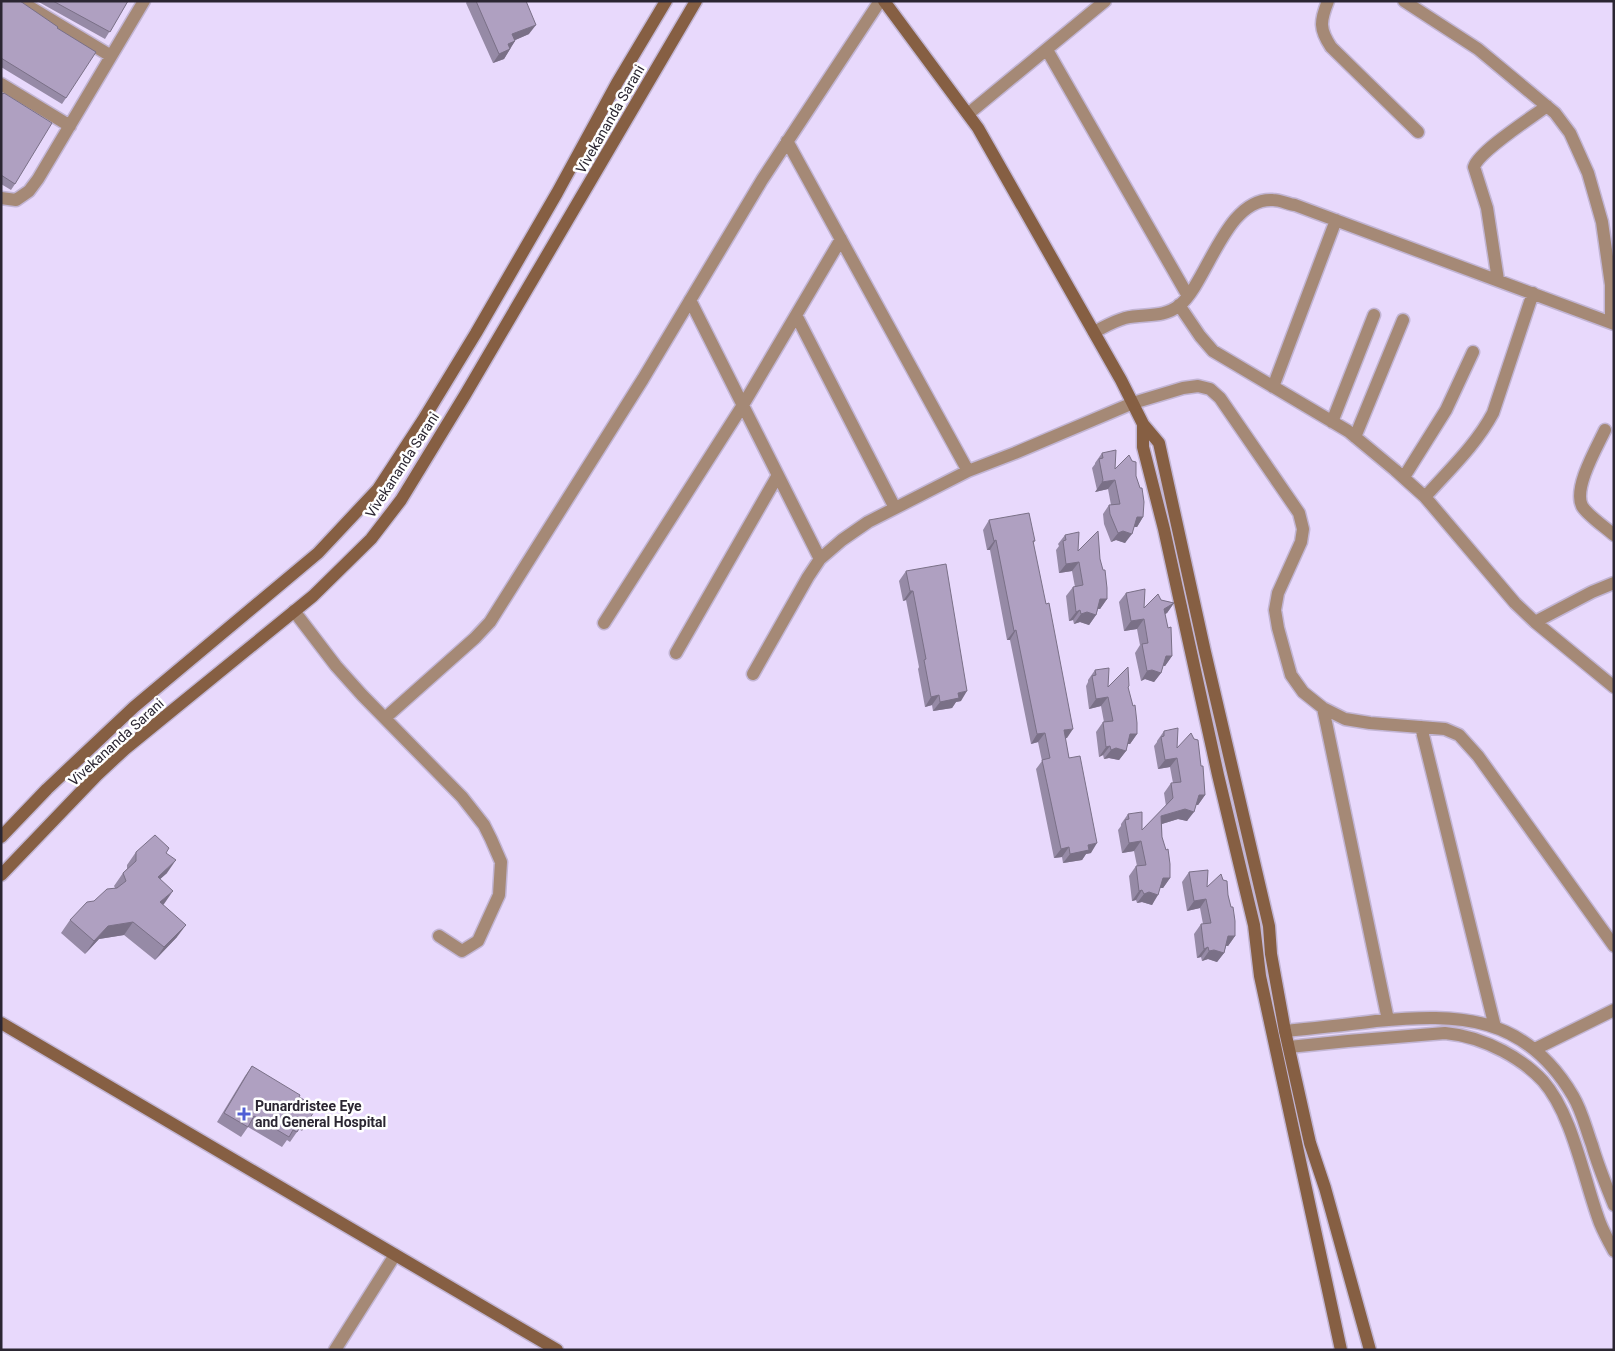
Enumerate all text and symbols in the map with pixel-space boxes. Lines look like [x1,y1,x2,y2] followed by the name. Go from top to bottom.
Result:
[572,62,648,176] street label: Vivekananda Sarani
[362,409,442,521] street label: Vivekananda Sarani
[65,695,167,789] street label: Vivekananda Sarani
[255,1098,386,1130] place label: Punardristee Eye and General Hospital
[237,1107,251,1121] marker: Punardristee Eye and General Hospital

